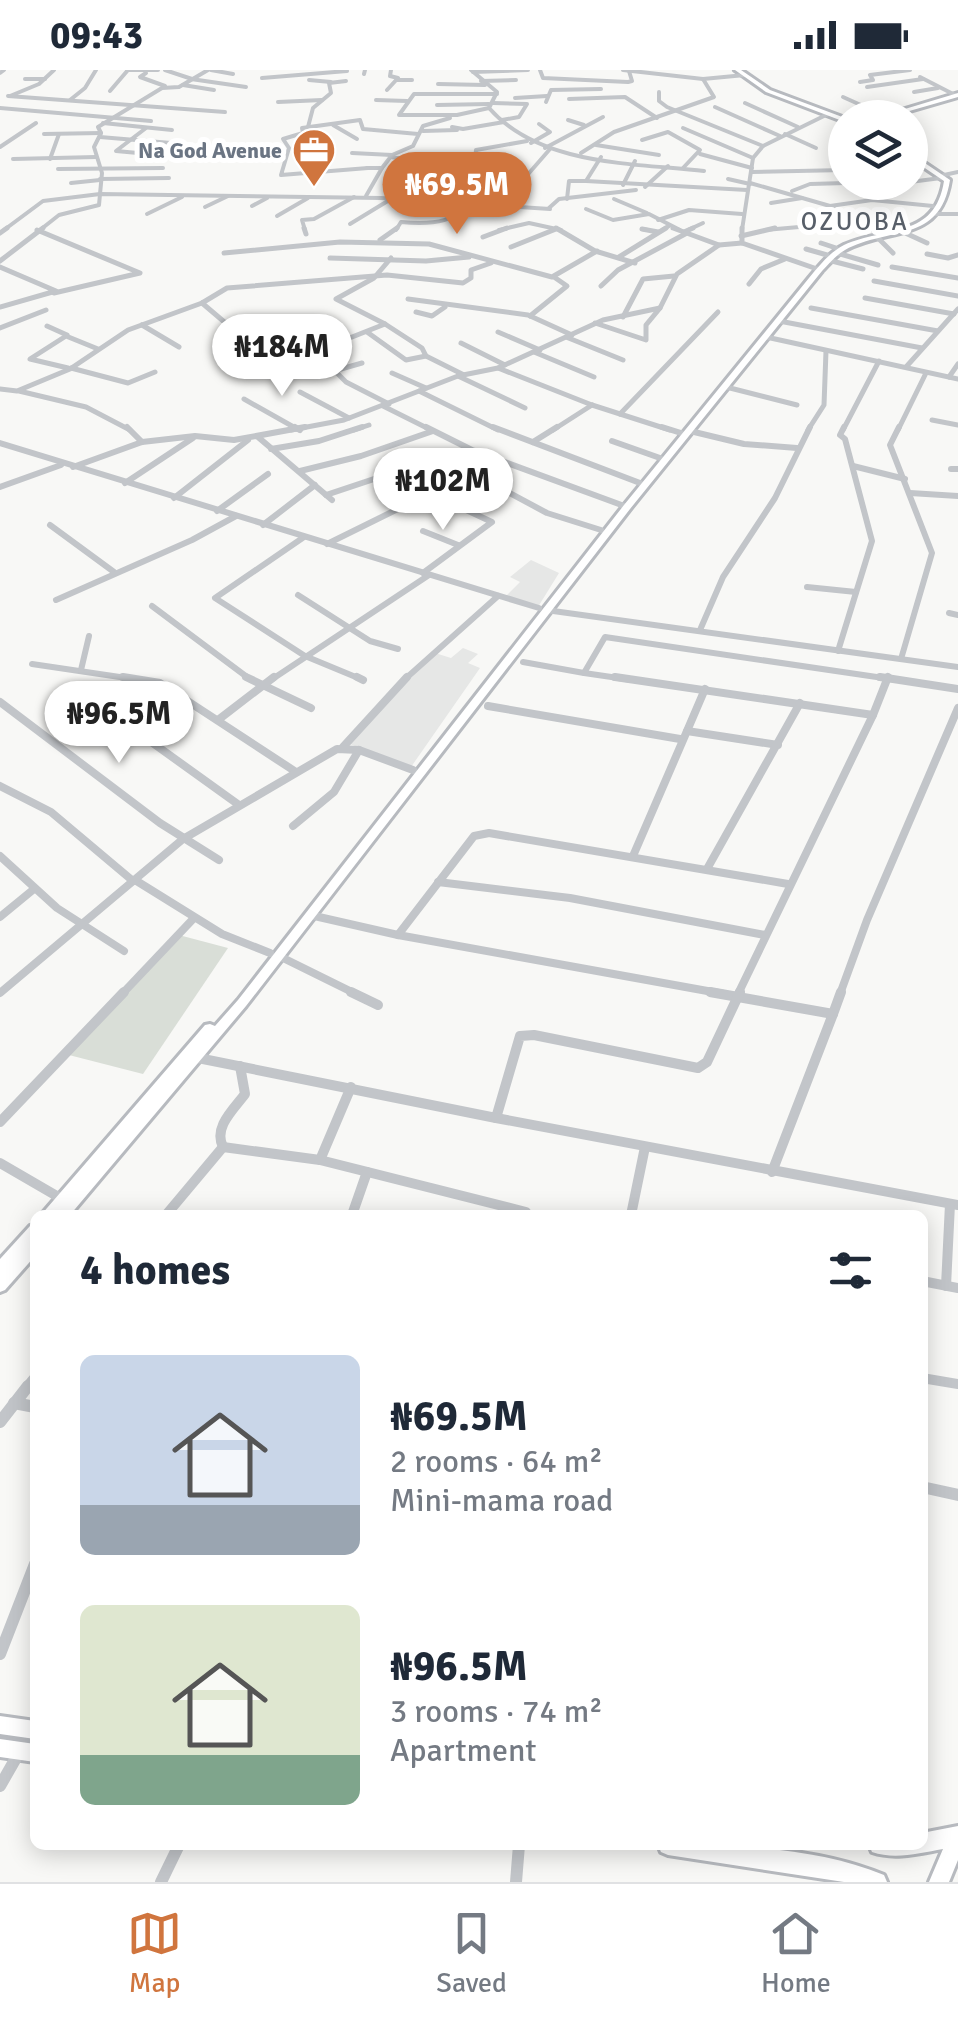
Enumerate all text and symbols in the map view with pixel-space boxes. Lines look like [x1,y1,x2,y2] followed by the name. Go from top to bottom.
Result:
[50,12,143,59] text: 09:43
[828,100,928,200] map controls
[828,100,928,200] button: layers
[291,127,337,188] office icon: Na God Avenue
[138,137,282,164] place label: Na God Avenue
[376,152,538,237] pin: ₦69.5M
[405,165,509,204] text: ₦69.5M
[801,206,909,237] district label: OZUOBA
[212,314,352,399] pin: ₦184M
[234,327,330,366] text: ₦184M
[373,448,513,533] pin: ₦102M
[395,461,491,500] text: ₦102M
[38,681,200,766] pin: ₦96.5M
[67,694,171,733] text: ₦96.5M
[823,1243,878,1298] icon: filters
[80,1245,230,1296] text: 4 homes
[390,1391,528,1442] text: ₦69.5M
[160,1395,280,1515] icon: home
[390,1442,603,1481] text: 2 rooms · 64 m²
[390,1481,613,1520] text: Mini-mama road
[390,1641,528,1692] text: ₦96.5M
[160,1645,280,1765] icon: home
[390,1692,603,1731] text: 3 rooms · 74 m²
[390,1731,537,1770] text: Apartment
[127,1906,182,2000] tab: Map
[436,1906,507,2000] tab: Saved
[761,1906,831,2000] tab: Home

